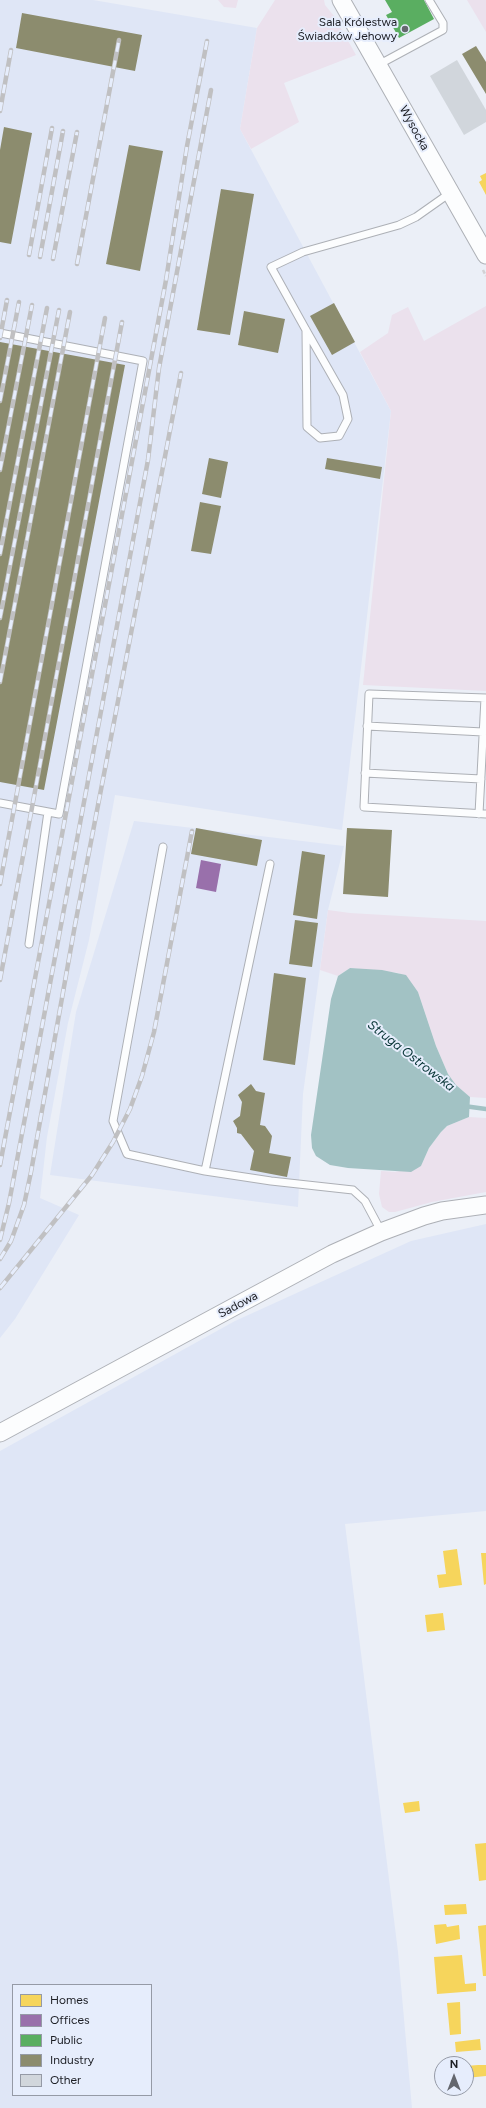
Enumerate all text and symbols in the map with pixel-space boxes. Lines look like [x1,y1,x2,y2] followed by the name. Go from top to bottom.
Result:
[297,15,397,43] place label: Sala Królestwa Świadków Jehowy
[400,24,410,34] marker: Sala Królestwa Świadków Jehowy
[396,103,432,153] street label: Wysocka
[364,1017,458,1095] water label: Struga Ostrowska
[216,1289,260,1321] street label: Sadowa
[12,1984,152,2096] legend
[50,1993,88,2007] text: Homes
[50,2013,90,2027] text: Offices
[50,2033,83,2047] text: Public
[50,2053,94,2067] text: Industry
[434,2056,474,2096] north arrow
[450,2058,458,2071] text: N
[50,2073,81,2087] text: Other

